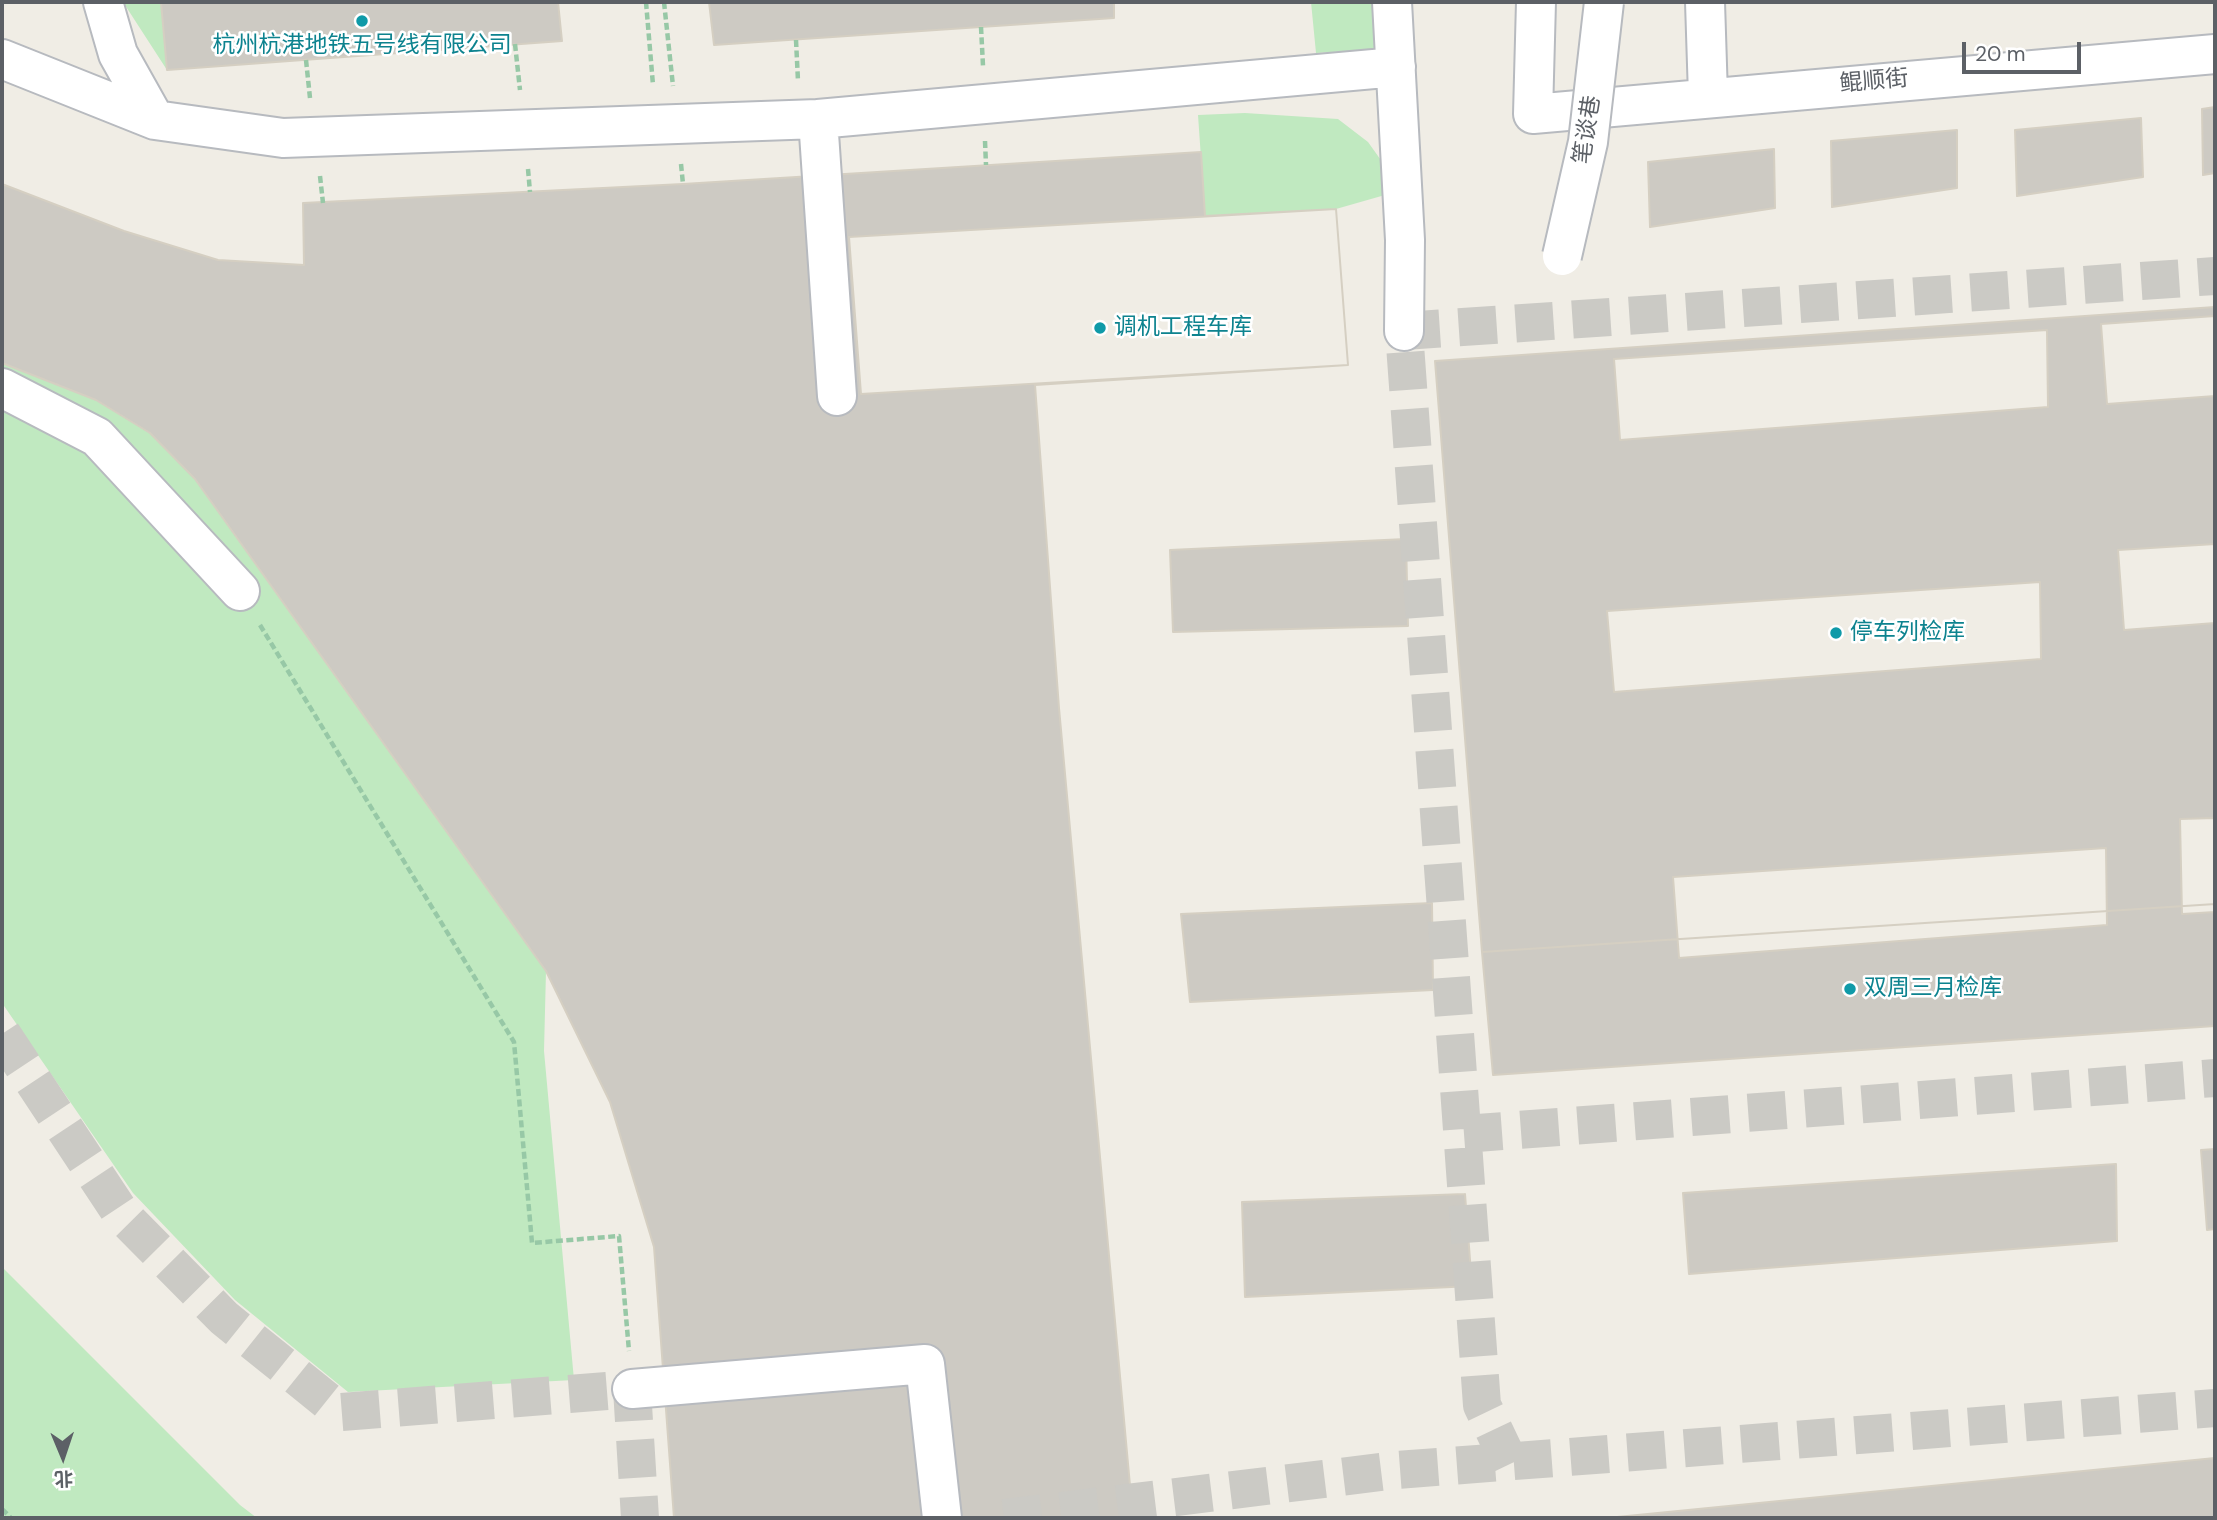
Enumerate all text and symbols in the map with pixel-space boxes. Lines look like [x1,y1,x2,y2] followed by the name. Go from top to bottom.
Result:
[354,13,370,29] marker: 杭州杭港地铁五号线有限公司
[1965,28,2084,72] scale bar
[213,32,511,60] place label: 杭州杭港地铁五号线有限公司
[1975,40,2026,68] text: 20 m
[1838,65,1910,99] street label: 鲲顺街
[1569,94,1607,166] street label: 笔谈巷
[1114,314,1252,342] place label: 调机工程车库
[1092,320,1108,336] marker: 调机工程车库
[1850,619,1965,647] place label: 停车列检库
[1828,625,1844,641] marker: 停车列检库
[1864,975,2002,1003] place label: 双周三月检库
[1842,981,1858,997] marker: 双周三月检库
[28,1422,98,1492] north arrow
[54,1466,74,1491] text: 北

